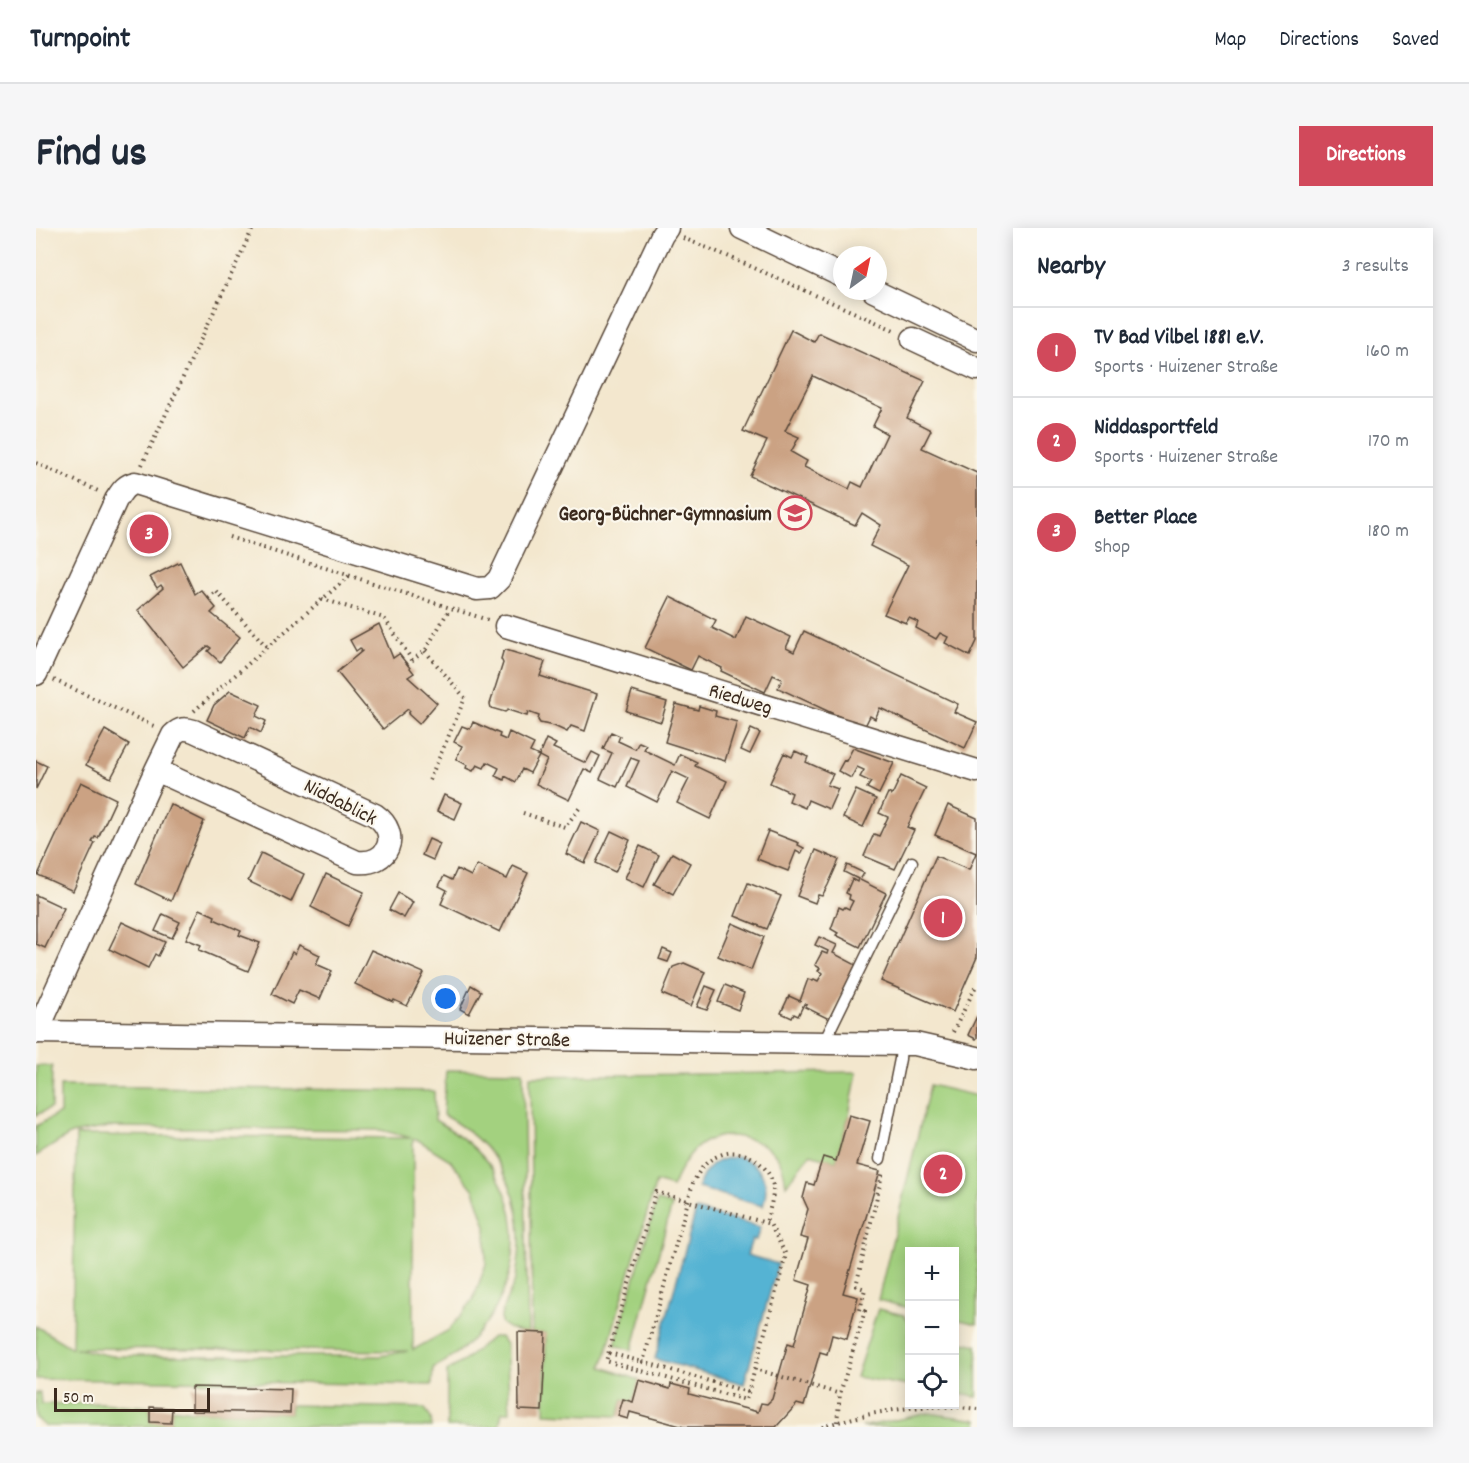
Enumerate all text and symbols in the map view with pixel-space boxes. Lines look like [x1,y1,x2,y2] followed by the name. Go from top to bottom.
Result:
[30,21,130,61] text: Turnpoint
[1215,26,1246,56] text: Map
[1279,26,1359,56] text: Directions
[1392,26,1439,56] text: Saved
[36,126,147,186] text: Find us
[1299,126,1433,186] button: Directions
[833,246,887,300] north arrow
[1037,249,1105,286] text: Nearby
[1342,253,1409,281] text: 3 results
[1094,323,1264,354] text: TV Bad Vilbel 1881 e.V.
[1054,338,1059,366] text: 1
[1366,338,1409,366] text: 160 m
[1094,354,1278,382] text: Sports · Huizener Straße
[1094,413,1218,444] text: Niddasportfeld
[1052,428,1061,456] text: 2
[1368,428,1409,456] text: 170 m
[1094,444,1278,472] text: Sports · Huizener Straße
[777,495,813,531] school or university icon: Georg-Büchner-Gymnasium
[558,501,772,531] place label: Georg-Büchner-Gymnasium
[1094,503,1197,534] text: Better Place
[130,512,168,556] pin: 3
[1052,518,1061,546] text: 3
[1367,518,1409,546] text: 180 m
[1094,534,1130,562] text: Shop
[705,677,776,725] street label: Riedweg
[298,772,382,835] street label: Niddablick
[924,896,962,940] pin: 1
[431,984,460,1013] your location
[444,1025,570,1057] street label: Huizener Straße
[924,1152,962,1196] pin: 2
[905,1247,959,1409] map controls
[905,1247,959,1301] button: +
[905,1301,959,1355] button: −
[905,1355,959,1409] button: locate
[54,1385,210,1412] scale bar
[63,1387,94,1410] text: 50 m

